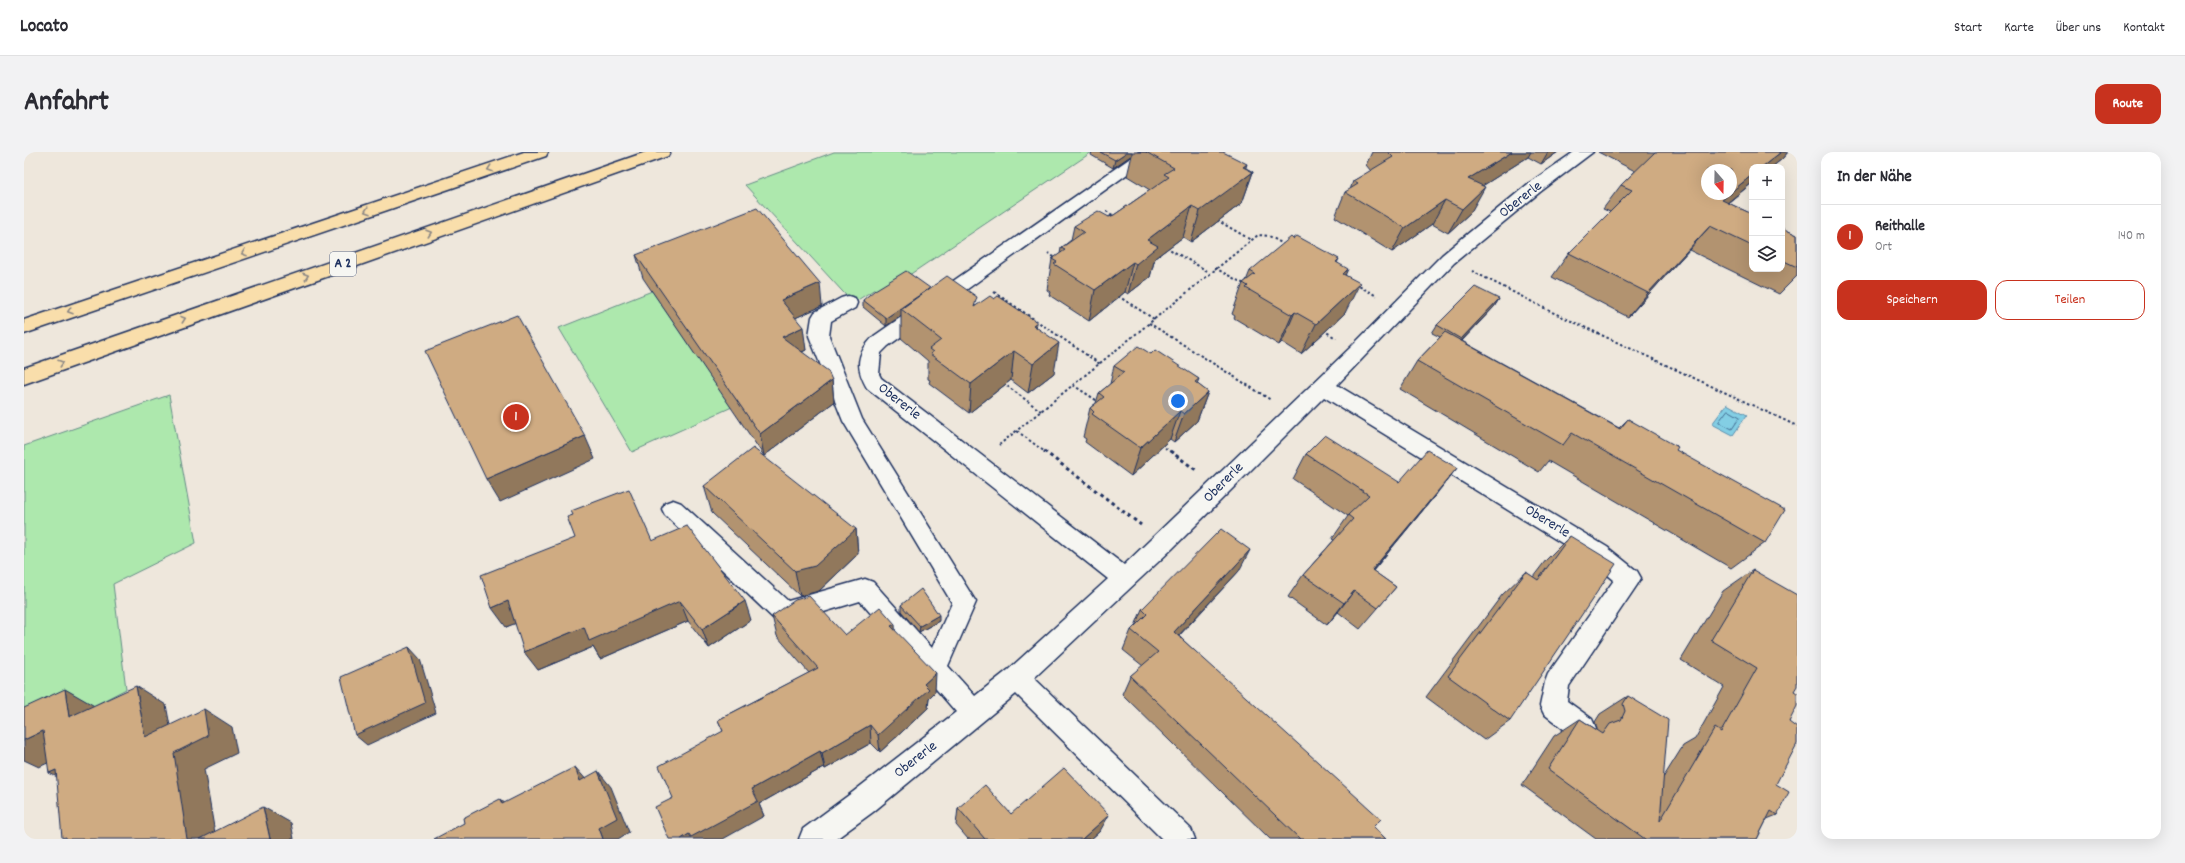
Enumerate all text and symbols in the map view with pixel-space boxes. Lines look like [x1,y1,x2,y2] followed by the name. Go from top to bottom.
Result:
[20,14,68,41] text: Locato
[1954,18,1982,38] text: Start
[2004,18,2034,38] text: Karte
[2056,18,2101,38] text: Über uns
[2123,18,2165,38] text: Kontakt
[24,84,109,124] text: Anfahrt
[2095,84,2161,124] button: Route
[486,164,493,173] one-way arrow
[1701,164,1737,200] north arrow
[1749,164,1785,272] map controls
[1749,164,1785,200] button: +
[1837,166,1912,190] text: In der Nähe
[1495,176,1548,224] street label: Obererle
[1749,200,1785,236] button: −
[363,206,370,215] one-way arrow
[1875,216,1925,238] text: Reithalle
[1849,227,1851,246] text: 1
[2118,227,2145,246] text: 140 m
[425,230,432,238] one-way arrow
[1749,236,1785,272] button: layers
[1875,238,1892,257] text: Ort
[240,248,247,256] one-way arrow
[330,252,356,276] road number: A 2
[302,273,309,281] one-way arrow
[1837,280,1987,320] button: Speichern
[1995,280,2145,320] button: Teilen
[67,307,74,315] one-way arrow
[180,316,187,324] one-way arrow
[57,359,64,367] one-way arrow
[873,378,926,426] street label: Obererle
[1168,391,1188,411] your location
[503,402,529,432] pin: 1
[1199,457,1250,508] street label: Obererle
[1520,500,1574,544] street label: Obererle
[890,736,943,784] street label: Obererle

